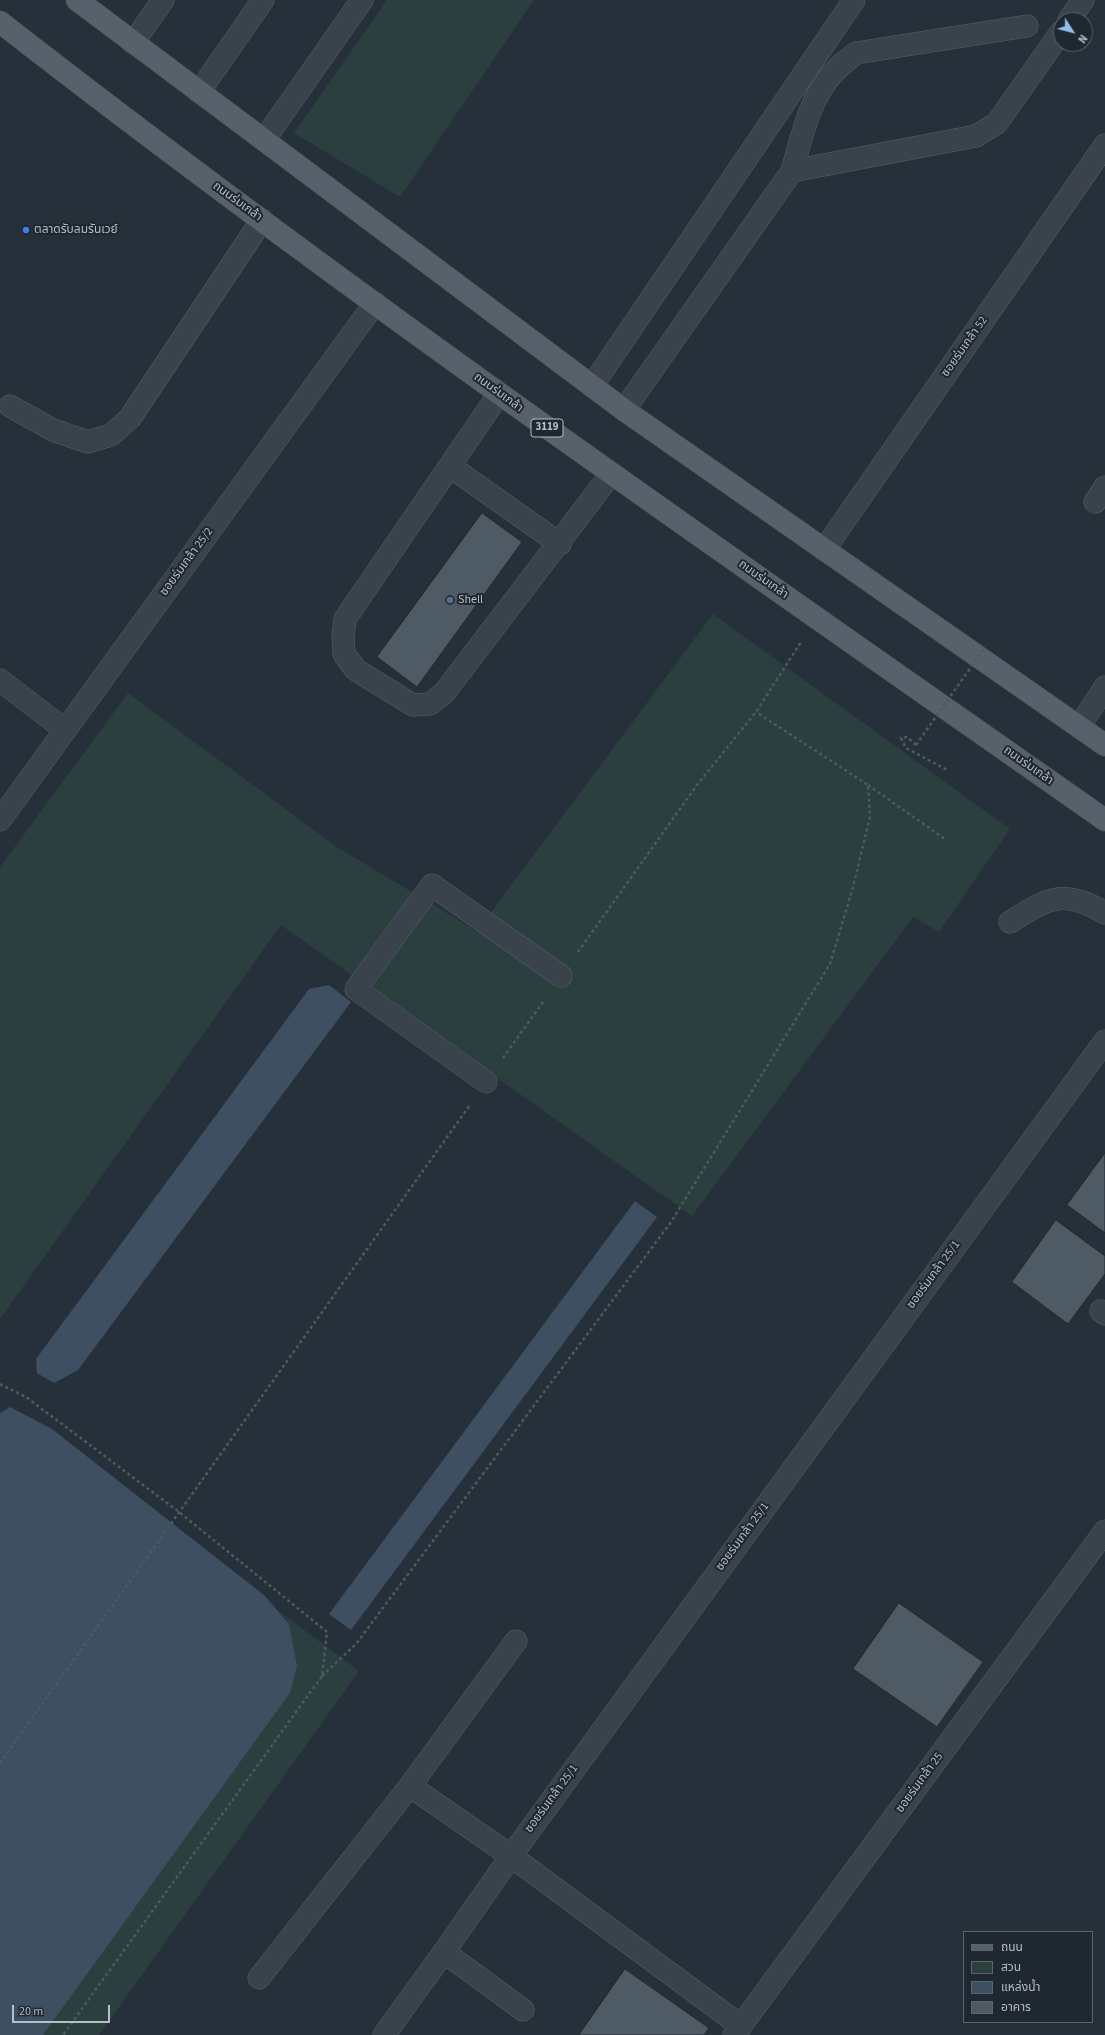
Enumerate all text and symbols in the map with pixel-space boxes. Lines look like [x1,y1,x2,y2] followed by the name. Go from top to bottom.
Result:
[1053,12,1093,52] north arrow
[1074,31,1091,46] text: N
[209,179,265,225] street label: ถนนร่มเกล้า
[34,223,118,237] place label: ตลาดรับลมรันเวย์
[21,225,31,235] marker: ตลาดรับลมรันเวย์
[939,314,991,380] street label: ซอยร่มเกล้า 52
[470,370,526,416] street label: ถนนร่มเกล้า
[531,419,563,437] road number: 3119
[157,525,217,599] street label: ซอยร่มเกล้า 25/2
[735,558,791,602] street label: ถนนร่มเกล้า
[458,593,483,607] place label: Shell
[445,595,455,605] marker: Shell
[1000,744,1056,788] street label: ถนนร่มเกล้า
[904,1238,964,1312] street label: ซอยร่มเกล้า 25/1
[713,1500,773,1574] street label: ซอยร่มเกล้า 25/1
[893,1750,947,1816] street label: ซอยร่มเกล้า 25
[522,1762,582,1836] street label: ซอยร่มเกล้า 25/1
[963,1931,1093,2023] legend
[1001,1939,1023,1956] text: ถนน
[1001,1959,1021,1976] text: สวน
[1001,1979,1040,1996] text: แหล่งน้ำ
[14,1997,112,2023] scale bar
[1001,1999,1031,2016] text: อาคาร
[19,2003,43,2020] text: 20 m

